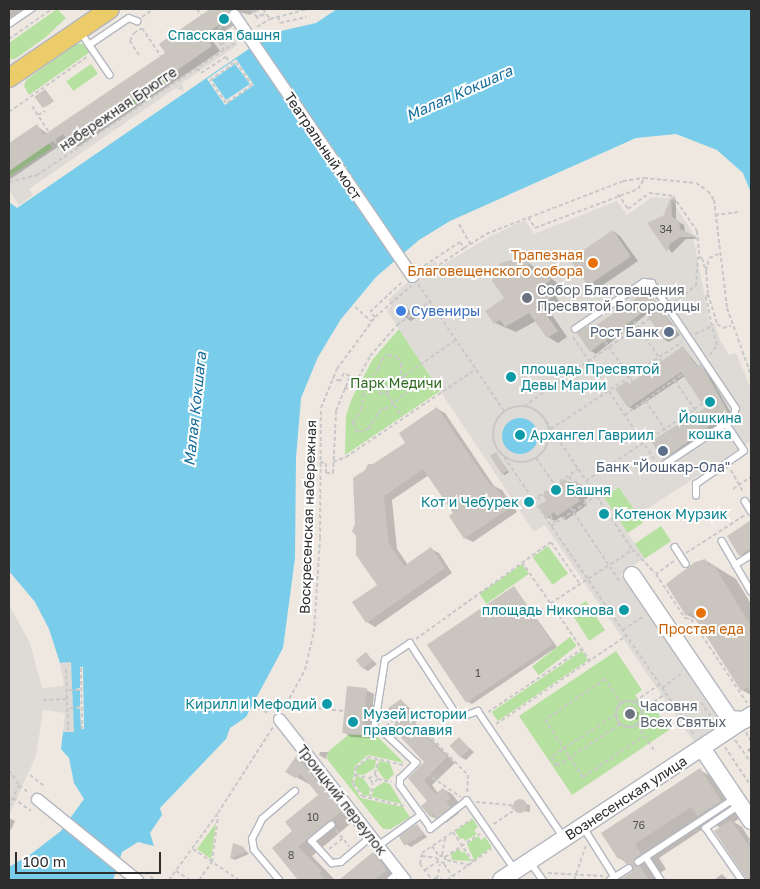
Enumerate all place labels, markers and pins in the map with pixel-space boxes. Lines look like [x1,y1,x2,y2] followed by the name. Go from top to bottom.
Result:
[218,13,230,25] marker: Спасская башня
[168,27,280,43] place label: Спасская башня
[407,247,583,280] place label: Трапезная Благовещенского собора
[587,257,599,269] marker: Трапезная Благовещенского собора
[537,282,700,314] place label: Собор Благовещения Пресвятой Богородицы
[521,292,533,304] marker: Собор Благовещения Пресвятой Богородицы
[411,303,480,319] place label: Сувениры
[395,305,407,317] marker: Сувениры
[590,324,659,340] place label: Рост Банк
[663,326,675,338] marker: Рост Банк
[521,361,660,394] place label: площадь Пресвятой Девы Марии
[505,371,517,383] marker: площадь Пресвятой Девы Марии
[704,396,716,408] marker: Йошкина кошка
[678,410,742,442] place label: Йошкина кошка
[530,427,654,443] place label: Архангел Гавриил
[514,429,526,441] marker: Архангел Гавриил
[657,445,669,457] marker: Банк "Йошкар-Ола"
[596,459,730,475] place label: Банк "Йошкар-Ола"
[566,482,611,498] place label: Башня
[550,484,562,496] marker: Башня
[421,494,519,510] place label: Кот и Чебурек
[523,496,535,508] marker: Кот и Чебурек
[614,506,728,522] place label: Котенок Мурзик
[598,508,610,520] marker: Котенок Мурзик
[482,602,614,618] place label: площадь Никонова
[618,604,630,616] marker: площадь Никонова
[695,607,707,619] marker: Простая еда
[658,621,744,637] place label: Простая еда
[185,696,317,712] place label: Кирилл и Мефодий
[321,698,333,710] marker: Кирилл и Мефодий
[640,698,726,730] place label: Часовня Всех Святых
[363,706,467,739] place label: Музей истории православия
[624,708,636,720] marker: Часовня Всех Святых
[347,716,359,728] marker: Музей истории православия

